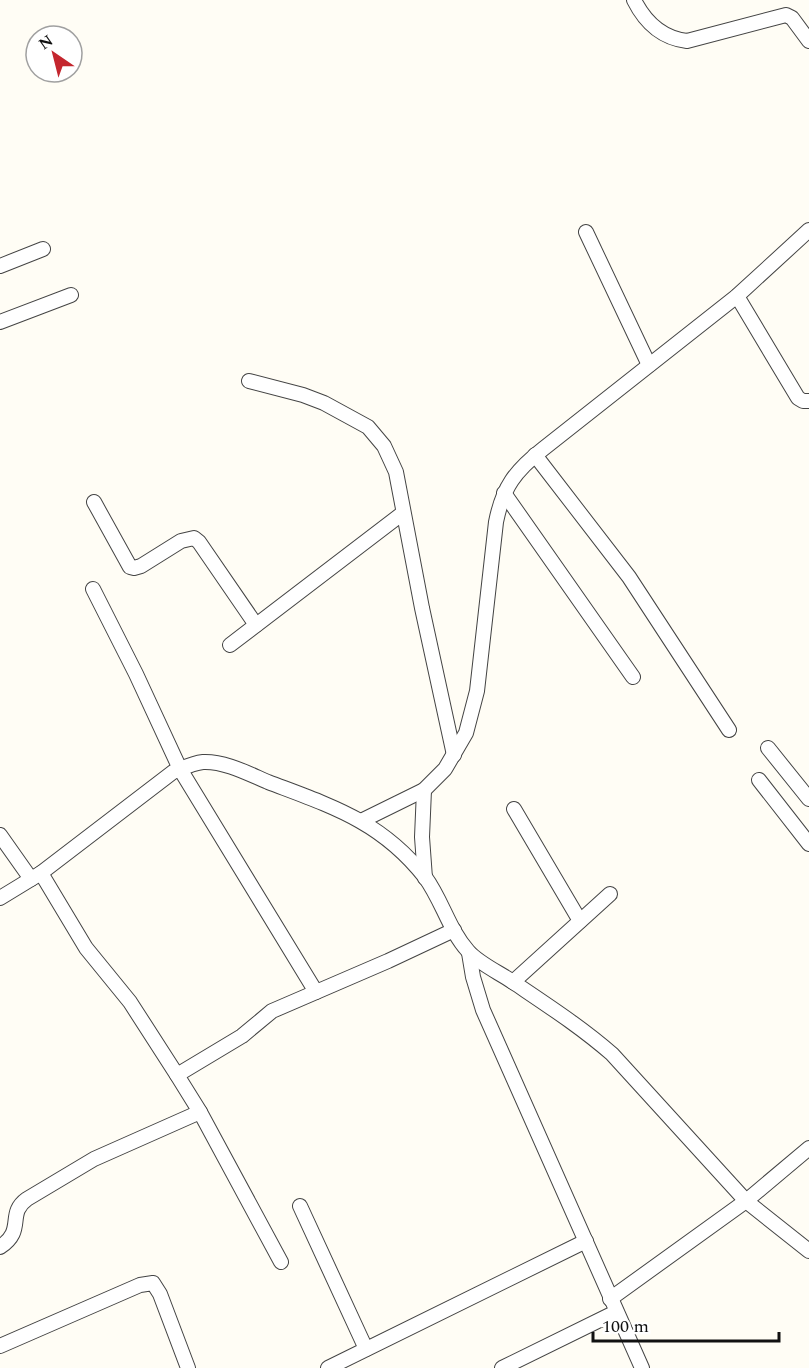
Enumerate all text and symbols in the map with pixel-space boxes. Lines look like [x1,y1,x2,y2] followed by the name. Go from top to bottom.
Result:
[24,24,84,84] north arrow
[34,29,58,56] text: N
[593,1305,779,1343] scale bar
[602,1313,649,1340] text: 100 m

